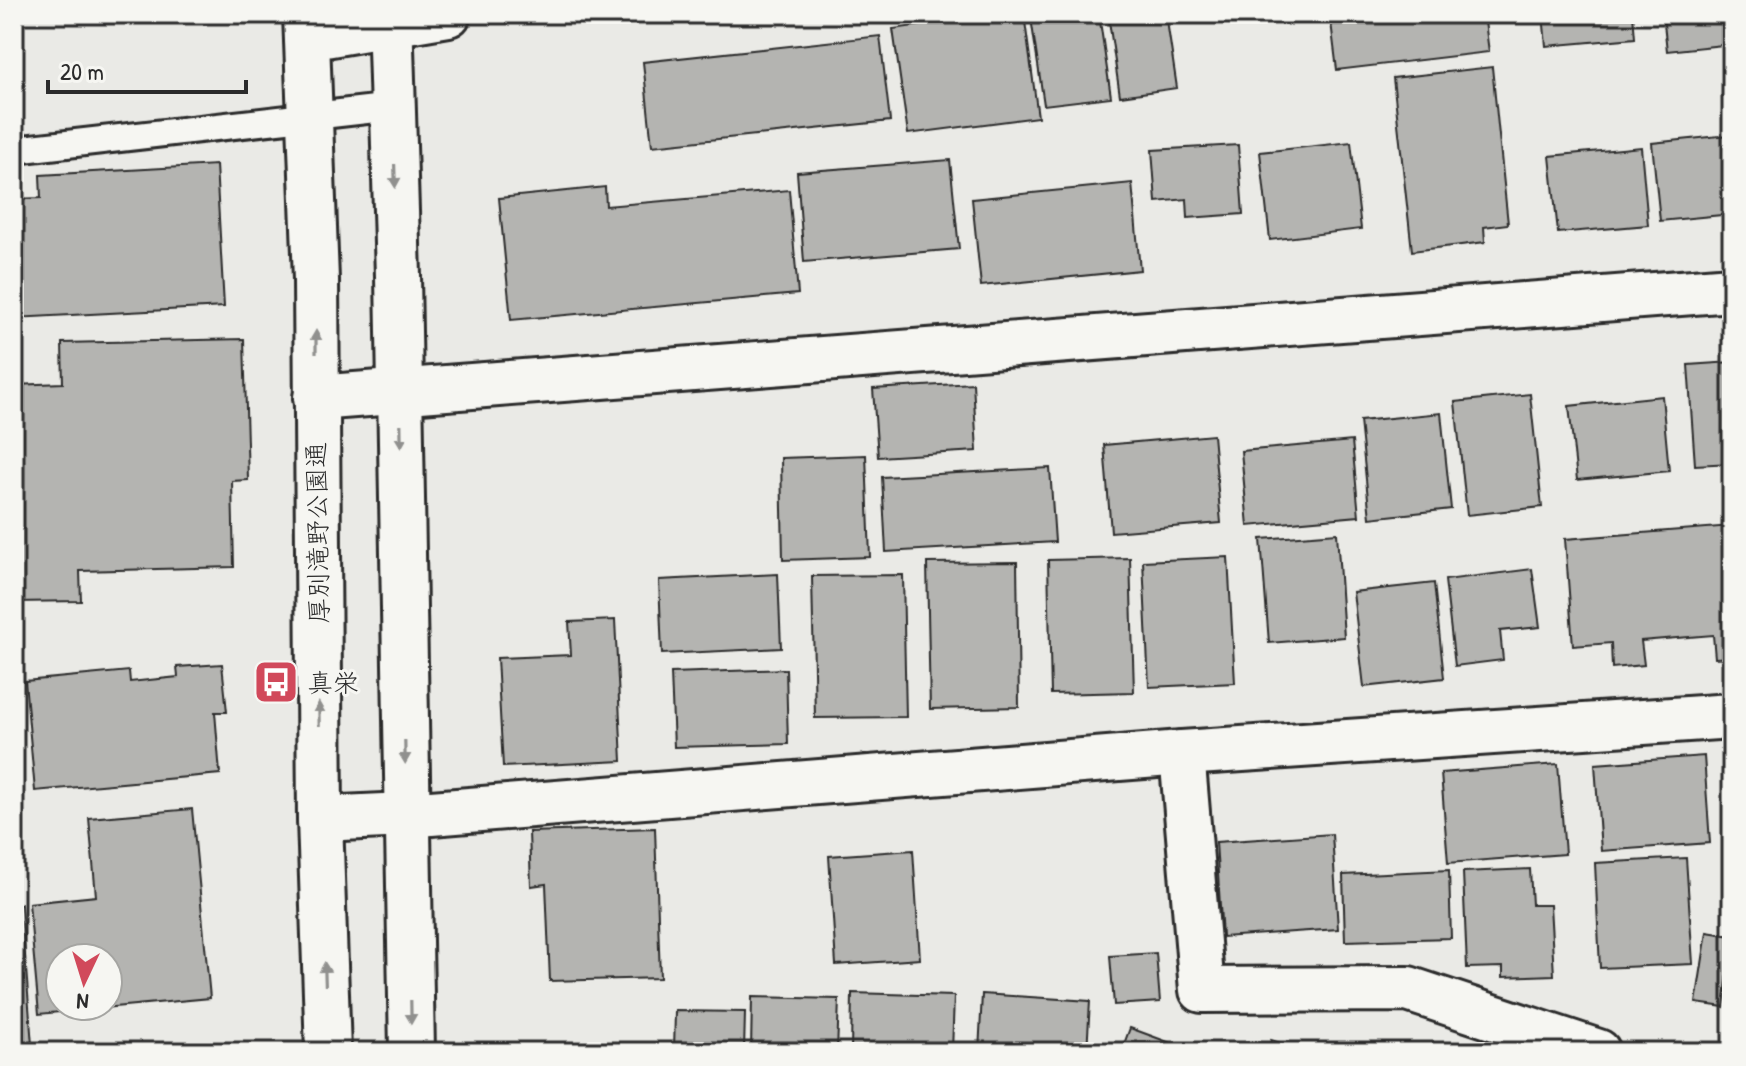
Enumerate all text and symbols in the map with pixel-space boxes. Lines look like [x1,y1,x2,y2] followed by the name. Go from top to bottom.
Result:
[48,44,246,94] scale bar
[60,55,104,87] text: 20 m
[389,164,402,189] one-way arrow
[310,329,322,354] one-way arrow
[395,424,408,449] one-way arrow
[298,442,336,624] street label: 厚別滝野公園通
[252,658,300,706] bus stop icon: 真栄
[307,665,359,700] place label: 真栄
[313,701,325,726] one-way arrow
[399,740,412,765] one-way arrow
[44,942,124,1022] north arrow
[319,961,332,986] one-way arrow
[75,987,89,1017] text: N
[405,1000,418,1025] one-way arrow

